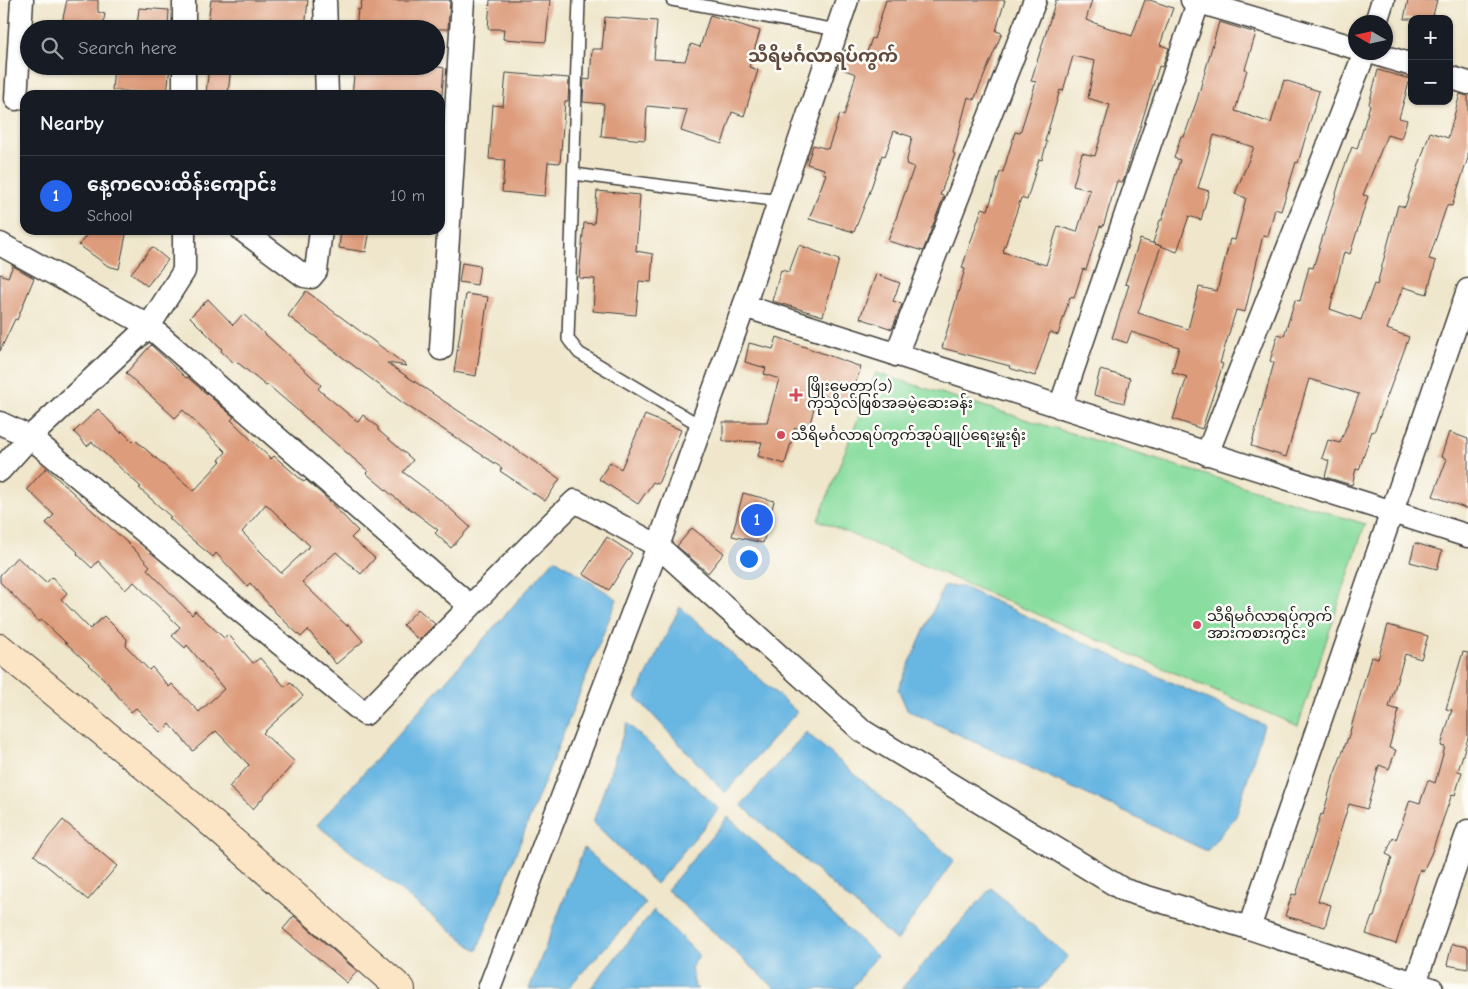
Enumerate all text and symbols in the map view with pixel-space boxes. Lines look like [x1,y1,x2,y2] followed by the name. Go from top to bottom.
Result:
[1348,15,1393,60] north arrow
[1408,15,1453,105] map controls
[1408,15,1453,60] button: +
[20,20,445,75] search box
[38,34,66,62] icon: search
[78,37,177,59] text: Search here
[748,44,898,70] district label: သီရိမင်္ဂလာရပ်ကွက်
[1408,60,1453,105] button: −
[40,111,104,135] text: Nearby
[87,174,277,196] text: နေ့ကလေးထိန်းကျောင်း
[53,187,59,205] text: 1
[390,187,425,205] text: 10 m
[87,207,133,225] text: School
[807,376,973,415] place label: ဖြိုးမေတ္တာ(၁) ကုသိုလ်ဖြစ်အခမဲ့ဆေးခန်း
[789,388,803,402] marker: ဖြိုးမေတ္တာ(၁) ကုသိုလ်ဖြစ်အခမဲ့ဆေးခန်း
[791,425,1026,447] place label: သီရိမင်္ဂလာရပ်ကွက်အုပ်ချုပ်ရေးမှူးရုံး
[775,429,787,441] marker: သီရိမင်္ဂလာရပ်ကွက်အုပ်ချုပ်ရေးမှူးရုံး
[741,501,773,539] pin: 1
[736,546,762,572] your location
[1207,606,1332,644] place label: သီရိမင်္ဂလာရပ်ကွက် အားကစားကွင်း
[1191,619,1203,631] marker: သီရိမင်္ဂလာရပ်ကွက် အားကစားကွင်း

